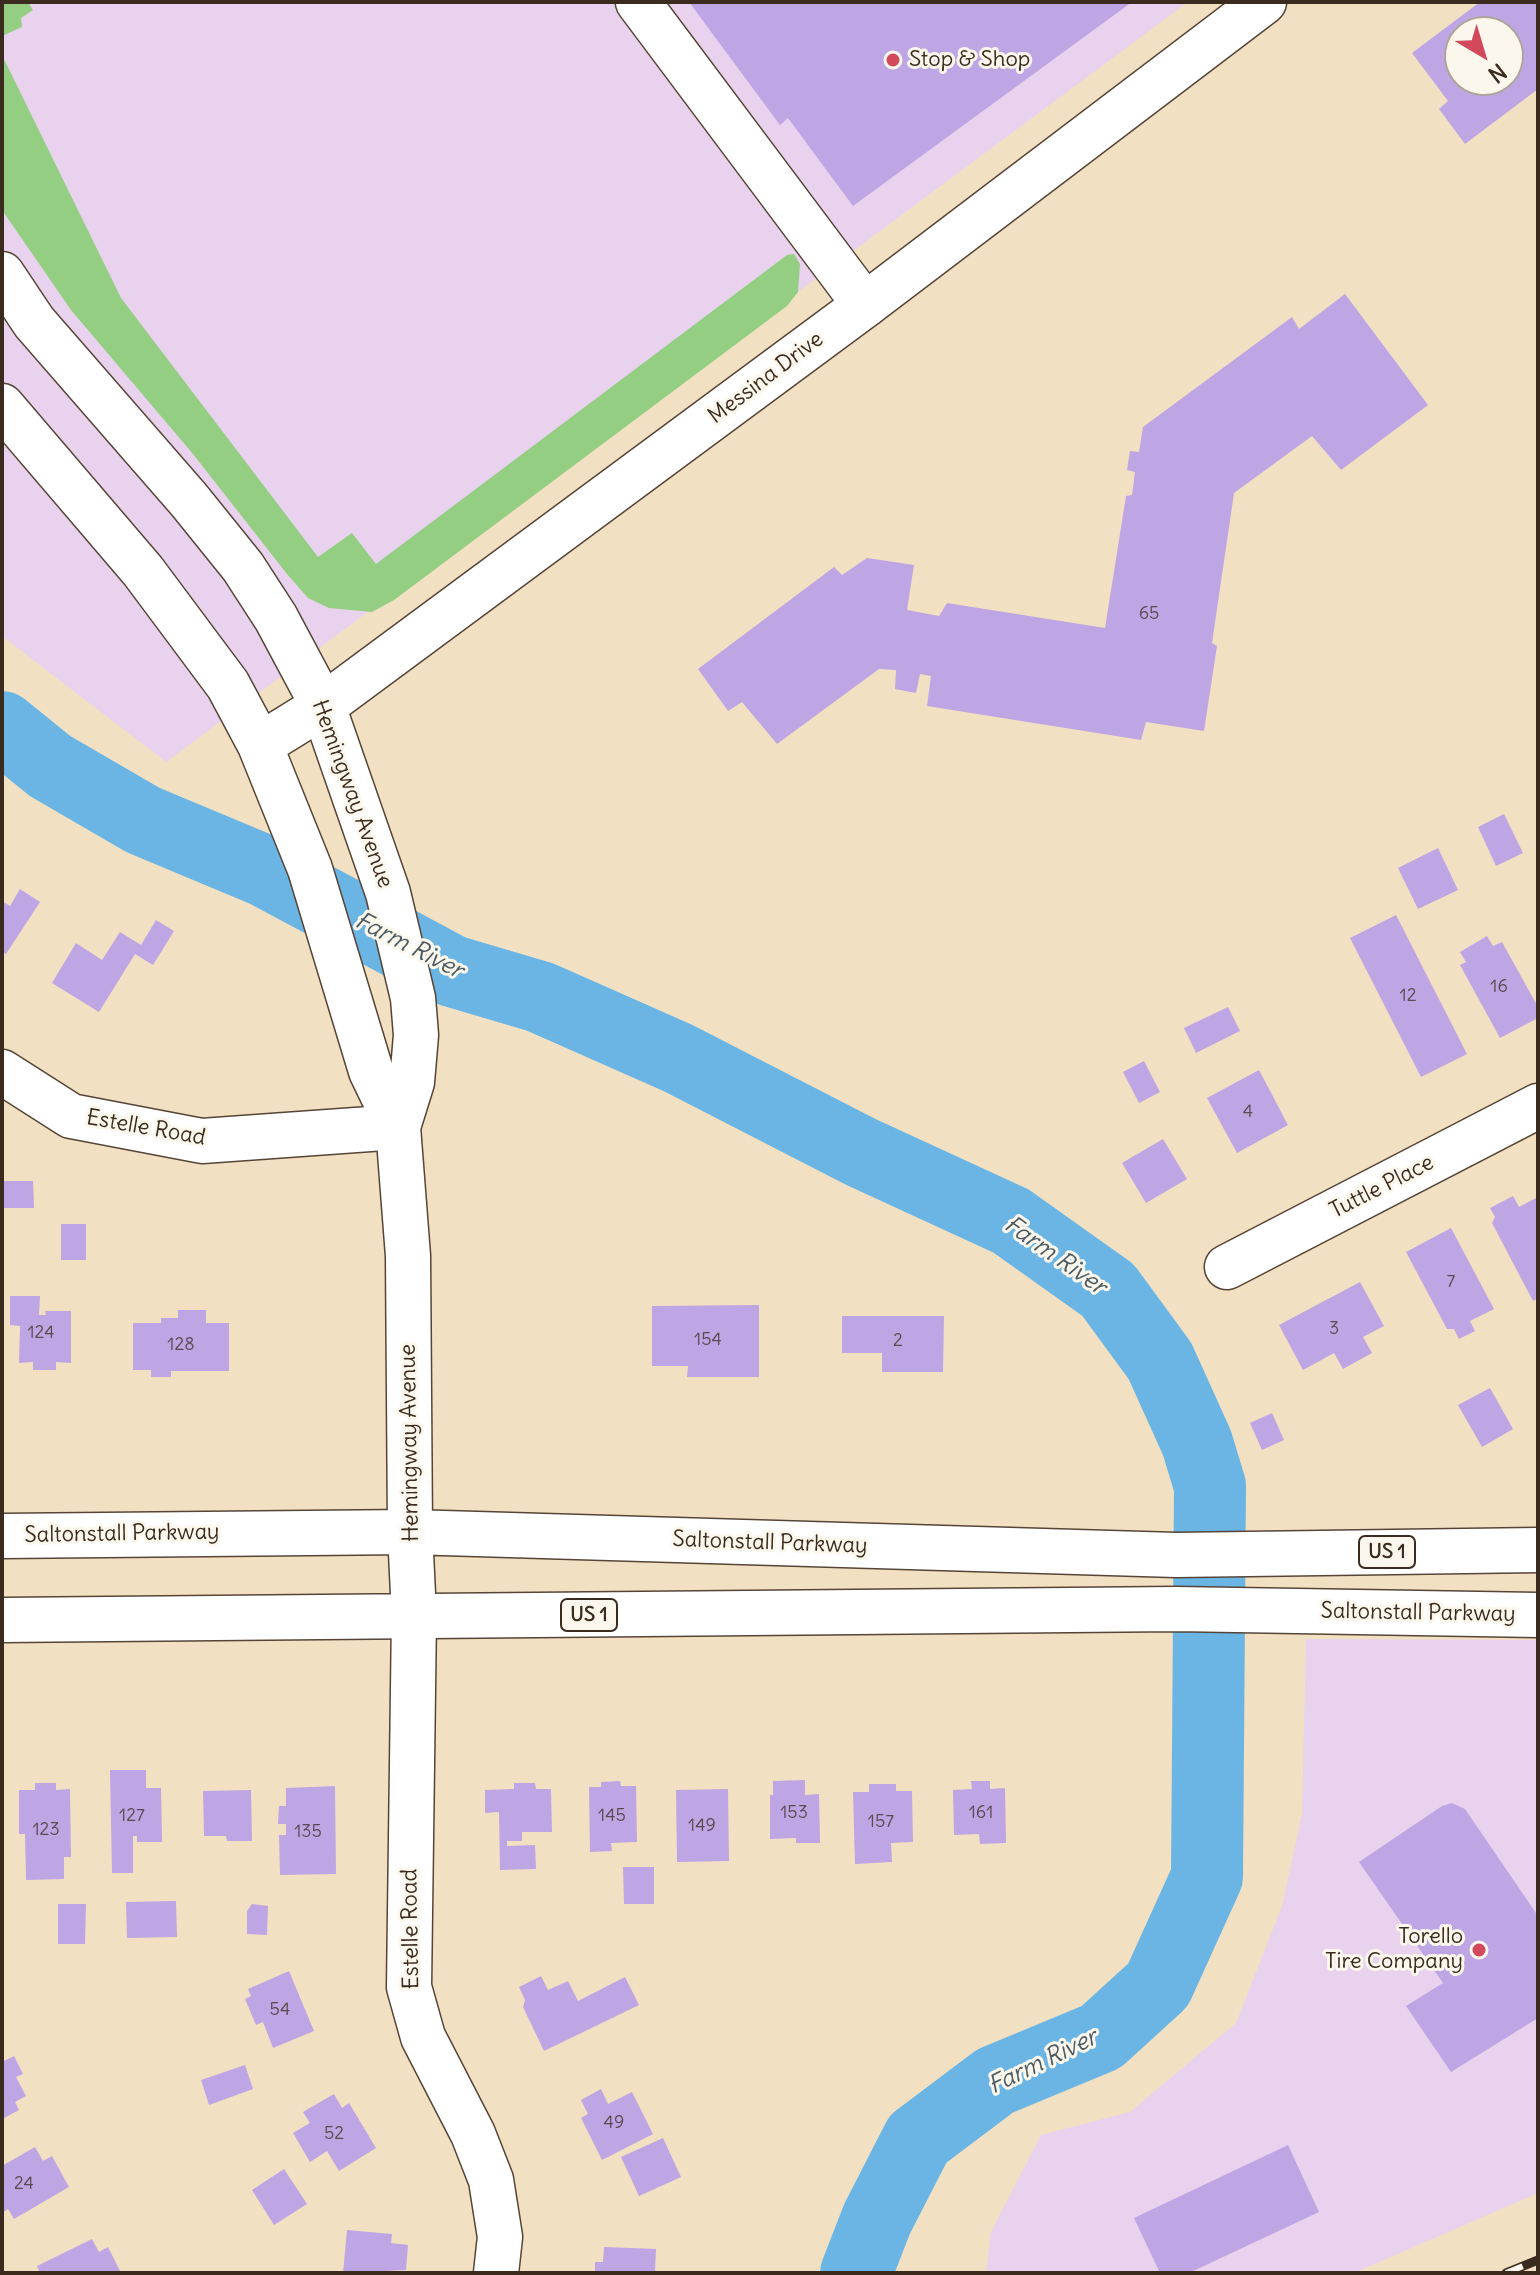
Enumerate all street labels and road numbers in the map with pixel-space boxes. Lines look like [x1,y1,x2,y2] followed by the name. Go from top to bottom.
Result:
[703,326,829,430] street label: Messina Drive
[306,696,398,892] street label: Hemingway Avenue
[84,1105,208,1151] street label: Estelle Road
[1326,1150,1438,1224] street label: Tuttle Place
[395,1344,425,1542] street label: Hemingway Avenue
[24,1519,220,1549] street label: Saltonstall Parkway
[672,1526,868,1560] street label: Saltonstall Parkway
[1359,1536,1415,1568] road number: US 1
[1320,1598,1516,1628] street label: Saltonstall Parkway
[561,1599,617,1631] road number: US 1
[397,1869,425,1989] street label: Estelle Road

